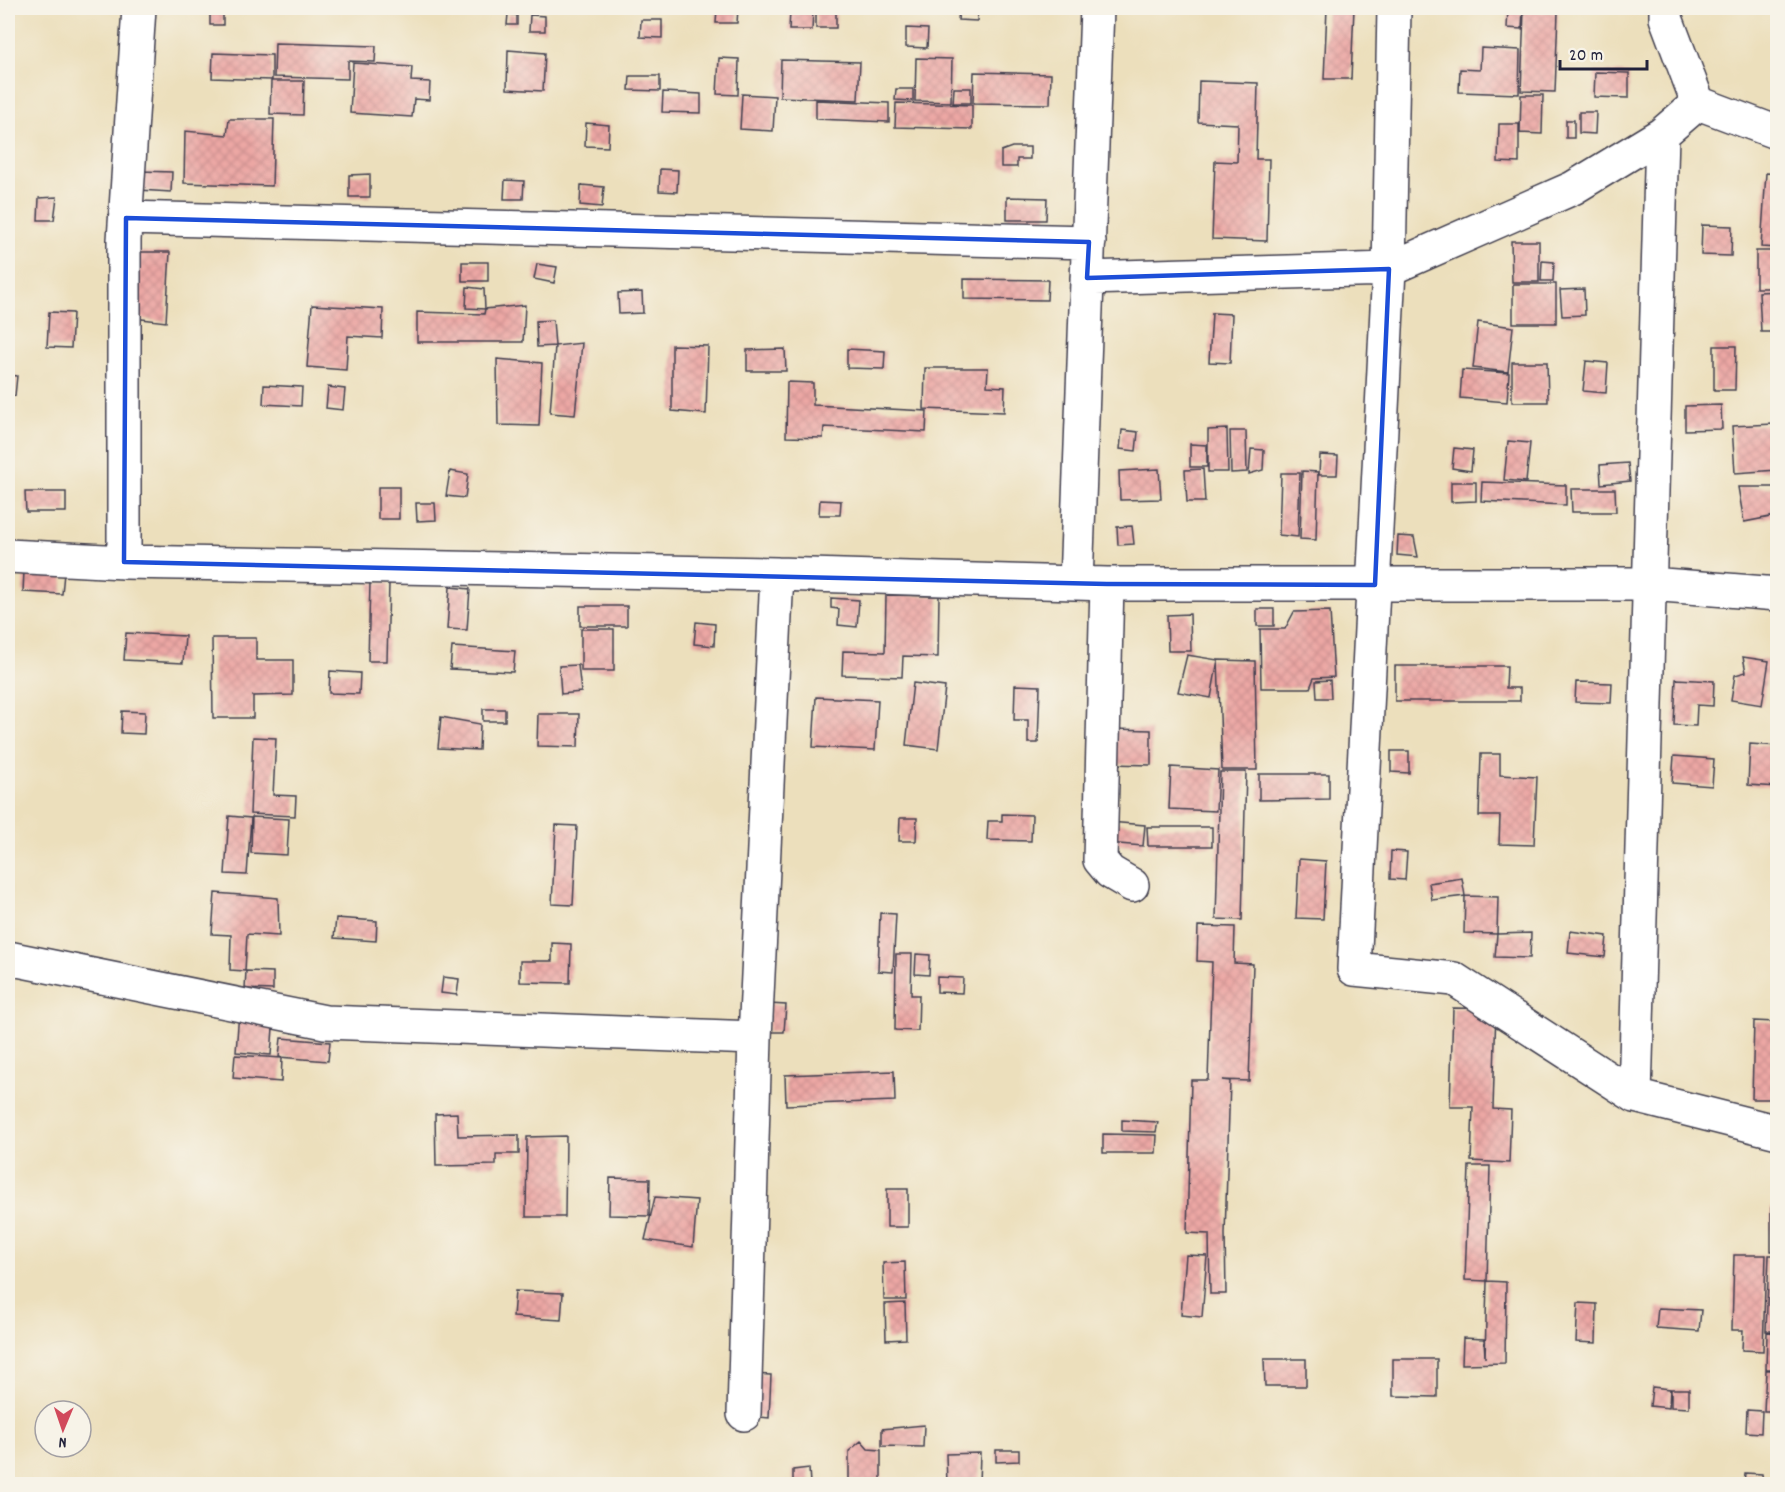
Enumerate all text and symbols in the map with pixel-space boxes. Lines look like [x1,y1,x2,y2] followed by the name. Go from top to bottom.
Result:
[1560,33,1647,71] scale bar
[1569,44,1603,69] text: 20 m
[33,1399,93,1459] north arrow
[58,1430,67,1453] text: N

